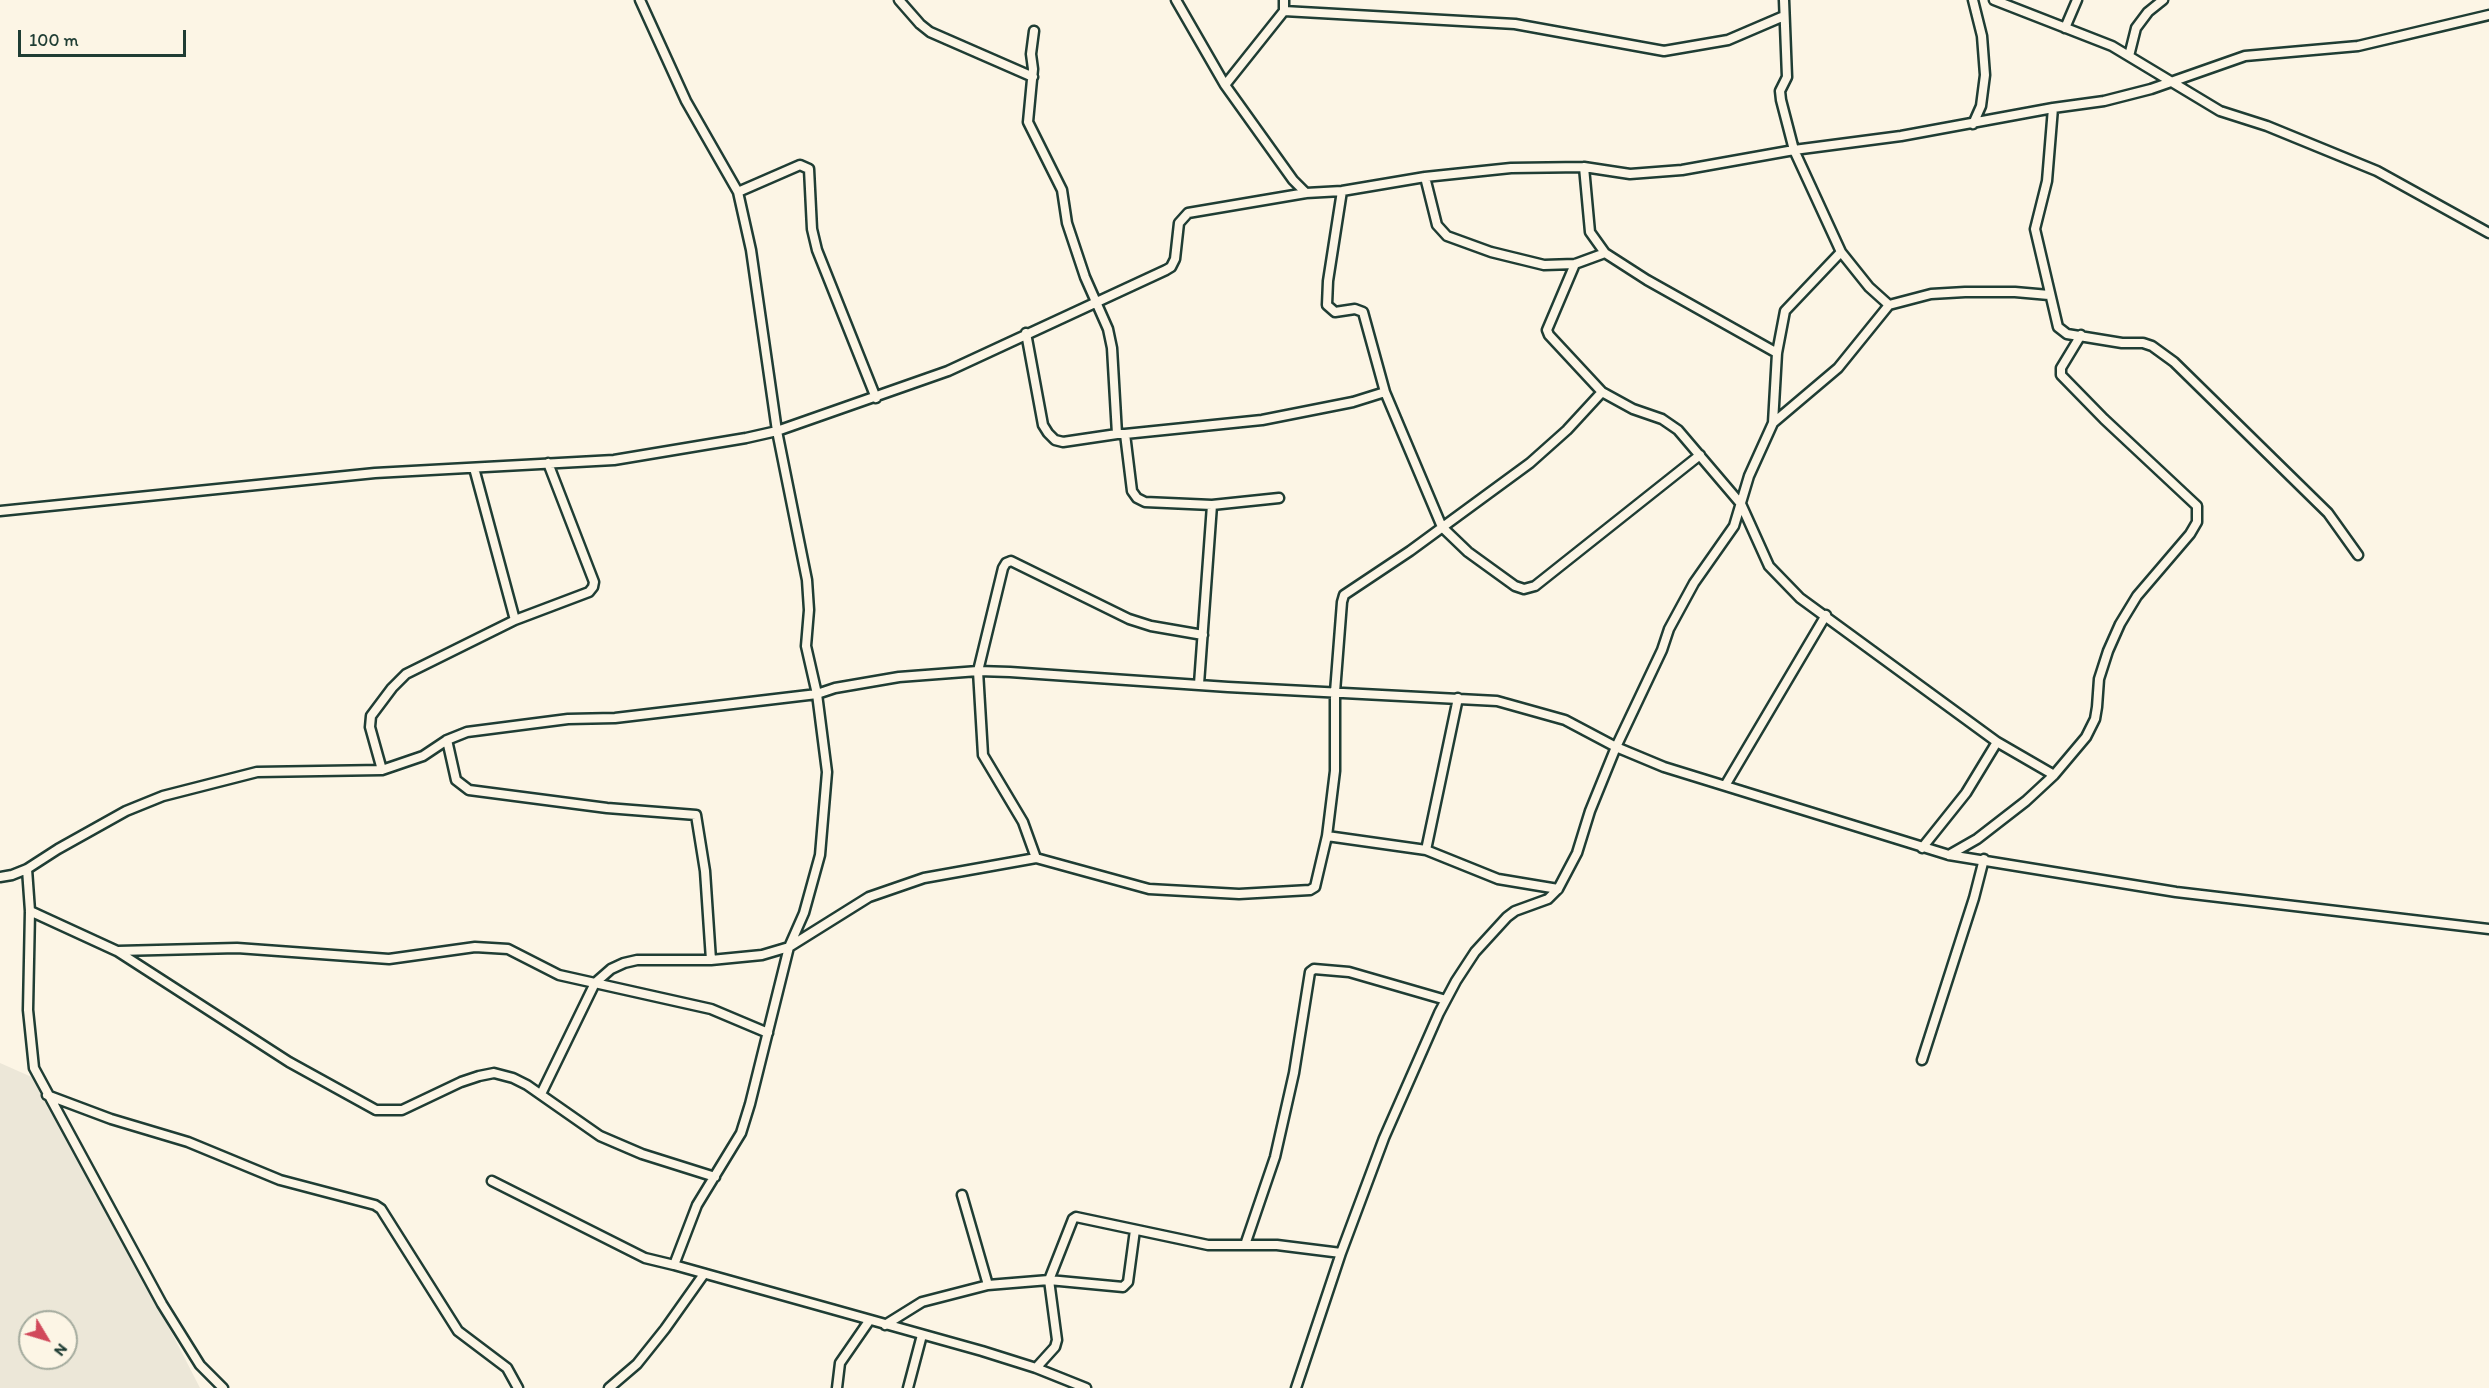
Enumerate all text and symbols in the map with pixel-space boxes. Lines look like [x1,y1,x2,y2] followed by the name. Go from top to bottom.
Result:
[21,18,189,56] scale bar
[29,29,79,51] text: 100 m
[18,1310,78,1370] north arrow
[50,1340,72,1360] text: N

